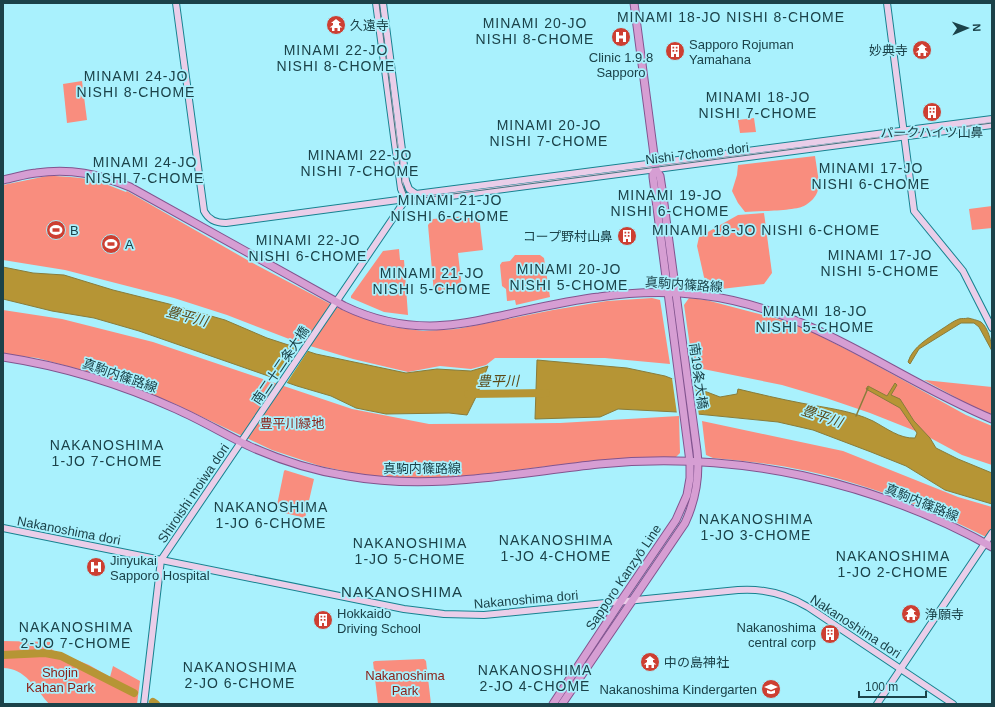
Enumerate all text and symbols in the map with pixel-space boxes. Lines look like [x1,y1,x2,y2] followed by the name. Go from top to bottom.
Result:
[947,8,987,48] north arrow
[617,9,845,25] district label: MINAMI 18-JO NISHI 8-CHOME
[325,14,347,36] temple icon: 久遠寺
[476,15,594,47] district label: MINAMI 20-JO NISHI 8-CHOME
[350,18,389,33] place label: 久遠寺
[971,23,983,32] text: N
[610,26,632,48] hospital icon: Clinic 1.9.8 Sapporo
[689,37,794,67] place label: Sapporo Rojuman Yamahana
[911,39,933,61] temple icon: 妙典寺
[664,40,686,62] building icon: Sapporo Rojuman Yamahana
[277,42,395,74] district label: MINAMI 22-JO NISHI 8-CHOME
[869,43,908,58] place label: 妙典寺
[589,50,653,80] place label: Clinic 1.9.8 Sapporo
[77,68,195,100] district label: MINAMI 24-JO NISHI 8-CHOME
[699,89,817,121] district label: MINAMI 18-JO NISHI 7-CHOME
[921,101,943,123] building icon: パークハイツ山鼻
[490,117,608,149] district label: MINAMI 20-JO NISHI 7-CHOME
[880,125,984,140] place label: パークハイツ山鼻
[645,140,750,167] street label: Nishi 7chome dori
[301,147,419,179] district label: MINAMI 22-JO NISHI 7-CHOME
[86,154,204,186] district label: MINAMI 24-JO NISHI 7-CHOME
[812,160,930,192] district label: MINAMI 17-JO NISHI 6-CHOME
[611,187,729,219] district label: MINAMI 19-JO NISHI 6-CHOME
[391,192,509,224] district label: MINAMI 21-JO NISHI 6-CHOME
[45,219,67,241] sports icon: B
[652,222,880,238] district label: MINAMI 18-JO NISHI 6-CHOME
[70,223,79,238] place label: B
[616,225,638,247] building icon: コープ野村山鼻
[523,229,613,244] place label: コープ野村山鼻
[249,232,367,264] district label: MINAMI 22-JO NISHI 6-CHOME
[100,233,122,255] sports icon: A
[125,237,134,252] place label: A
[821,247,939,279] district label: MINAMI 17-JO NISHI 5-CHOME
[510,261,628,293] district label: MINAMI 20-JO NISHI 5-CHOME
[373,265,491,297] district label: MINAMI 21-JO NISHI 5-CHOME
[645,274,723,295] street label: 真駒内篠路線
[165,303,211,330] water label: 豊平川
[756,303,874,335] district label: MINAMI 18-JO NISHI 5-CHOME
[249,323,312,407] street label: 南二十二条大橋
[686,342,711,410] street label: 南19条大橋
[81,356,159,395] street label: 真駒内篠路線
[477,373,521,389] water label: 豊平川
[800,402,846,431] water label: 豊平川
[259,416,325,431] park label: 豊平川緑地
[50,437,164,469] district label: NAKANOSHIMA 1-JO 7-CHOME
[155,441,232,546] street label: Shiroishi moiwa dori
[383,461,461,476] street label: 真駒内篠路線
[883,481,961,524] street label: 真駒内篠路線
[214,499,328,531] district label: NAKANOSHIMA 1-JO 6-CHOME
[699,511,813,543] district label: NAKANOSHIMA 1-JO 3-CHOME
[16,513,122,548] street label: Nakanoshima dori
[582,522,664,633] street label: Sapporo Kanzyō Line
[499,532,613,564] district label: NAKANOSHIMA 1-JO 4-CHOME
[353,535,467,567] district label: NAKANOSHIMA 1-JO 5-CHOME
[836,548,950,580] district label: NAKANOSHIMA 1-JO 2-CHOME
[110,553,210,583] place label: Jinyukai Sapporo Hospital
[85,556,107,578] hospital icon: Jinyukai Sapporo Hospital
[341,583,463,600] district label: NAKANOSHIMA
[473,587,579,612] street label: Nakanoshima dori
[808,592,904,661] street label: Nakanoshima dori
[900,603,922,625] temple icon: 浄願寺
[337,606,421,636] place label: Hokkaido Driving School
[925,607,964,622] place label: 浄願寺
[312,609,334,631] building icon: Hokkaido Driving School
[19,619,133,651] district label: NAKANOSHIMA 2-JO 7-CHOME
[737,620,817,650] place label: Nakanoshima central corp
[819,623,841,645] building icon: Nakanoshima central corp
[639,651,661,673] temple icon: 中の島神社
[664,655,729,670] place label: 中の島神社
[183,659,297,691] district label: NAKANOSHIMA 2-JO 6-CHOME
[478,662,592,694] district label: NAKANOSHIMA 2-JO 4-CHOME
[26,665,94,695] park label: Shojin Kahan Park
[365,668,446,698] park label: Nakanoshima Park
[859,673,926,699] scale bar
[760,678,782,700] school or university icon: Nakanoshima Kindergarten
[865,680,898,694] text: 100 m
[599,682,757,697] place label: Nakanoshima Kindergarten

